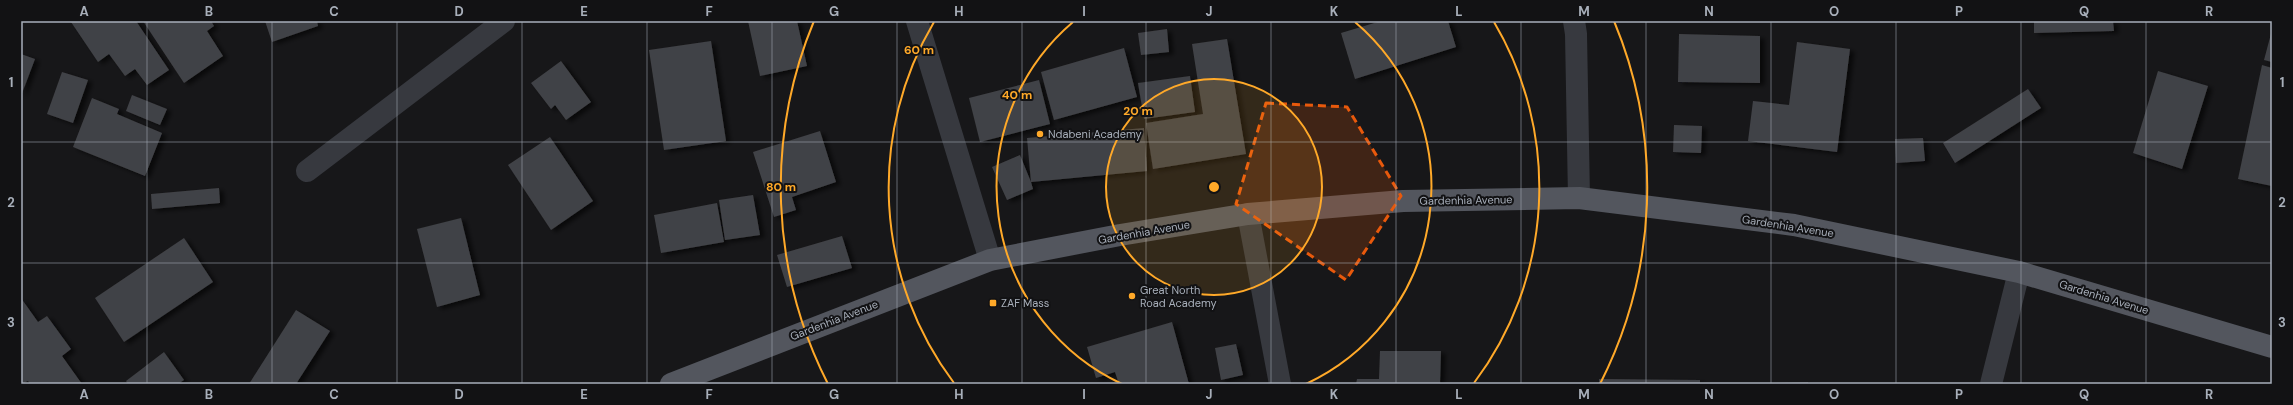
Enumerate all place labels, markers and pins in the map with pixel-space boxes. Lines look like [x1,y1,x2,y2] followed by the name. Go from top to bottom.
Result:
[1048,127,1142,141] place label: Ndabeni Academy
[1035,129,1045,139] marker: Ndabeni Academy
[1207,180,1221,194] centre of rings
[1140,283,1217,310] place label: Great North Road Academy
[1127,291,1137,301] marker: Great North Road Academy
[1001,296,1049,310] place label: ZAF Mass
[988,298,998,308] marker: ZAF Mass

